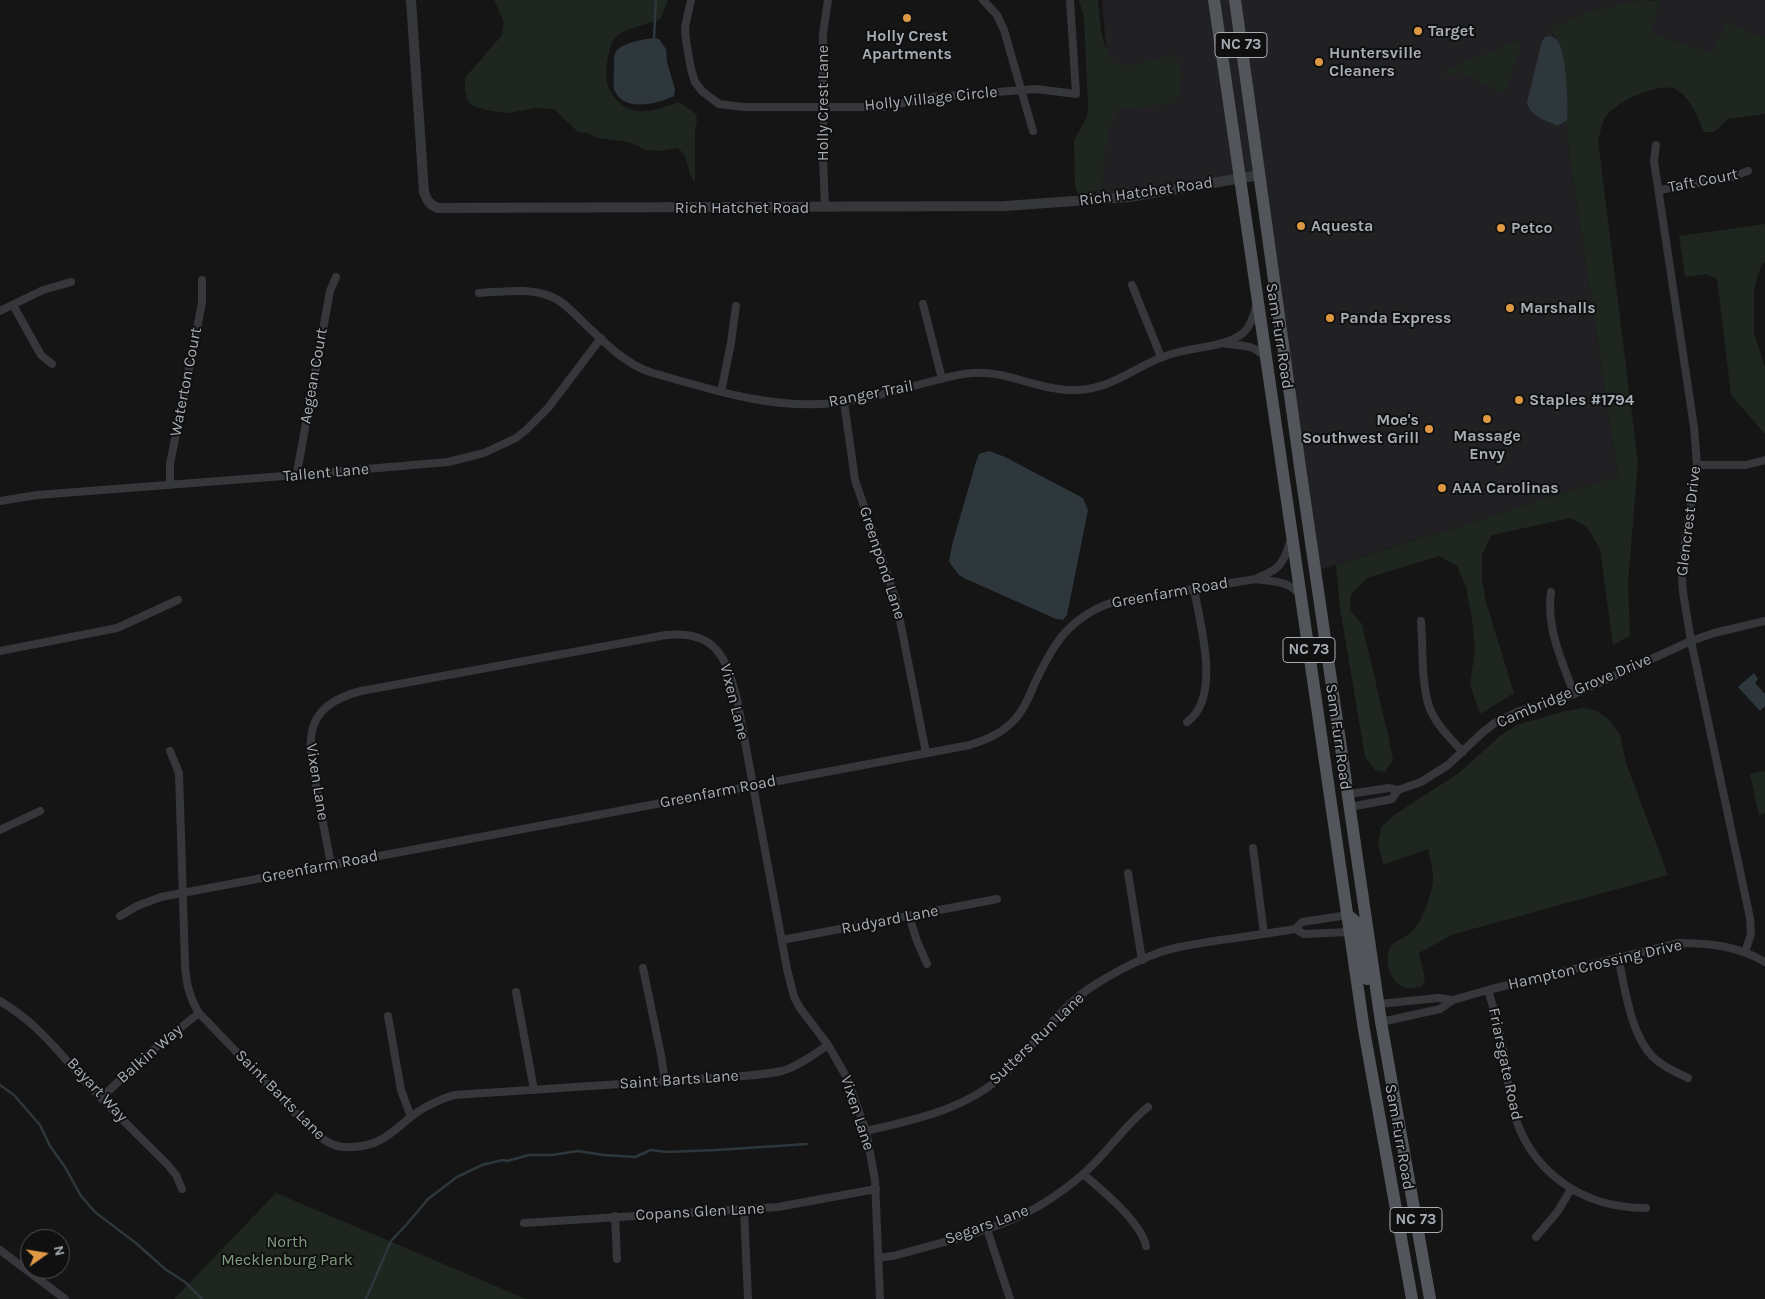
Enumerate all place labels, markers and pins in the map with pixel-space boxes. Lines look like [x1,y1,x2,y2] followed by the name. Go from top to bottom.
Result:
[901,12,913,24] marker: Holly Crest Apartments
[1428,21,1475,41] place label: Target
[1412,25,1424,37] marker: Target
[862,26,952,64] place label: Holly Crest Apartments
[1329,43,1422,81] place label: Huntersville Cleaners
[1313,56,1325,68] marker: Huntersville Cleaners
[1311,216,1373,236] place label: Aquesta
[1511,218,1553,238] place label: Petco
[1295,220,1307,232] marker: Aquesta
[1495,222,1507,234] marker: Petco
[1520,298,1596,318] place label: Marshalls
[1504,302,1516,314] marker: Marshalls
[1340,308,1451,328] place label: Panda Express
[1324,312,1336,324] marker: Panda Express
[1529,390,1634,410] place label: Staples #1794
[1513,394,1525,406] marker: Staples #1794
[1302,410,1419,448] place label: Moe's Southwest Grill
[1481,413,1493,425] marker: Massage Envy
[1423,423,1435,435] marker: Moe's Southwest Grill
[1453,426,1521,464] place label: Massage Envy
[1452,478,1559,498] place label: AAA Carolinas
[1436,482,1448,494] marker: AAA Carolinas

